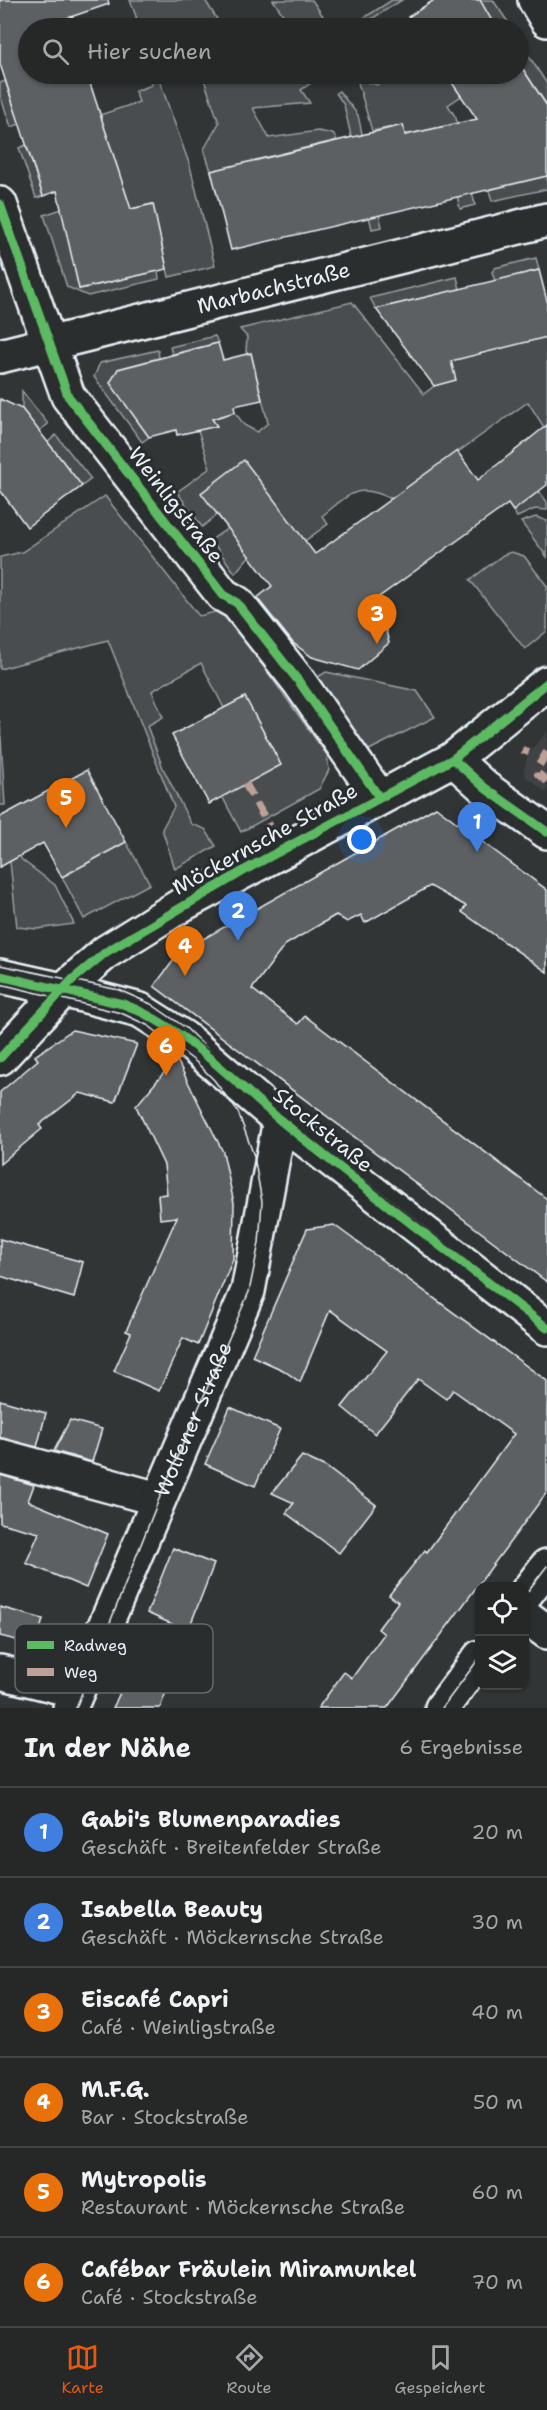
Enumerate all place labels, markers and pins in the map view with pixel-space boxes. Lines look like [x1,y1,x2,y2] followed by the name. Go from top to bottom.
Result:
[358,594,397,644] pin: 3
[46,778,86,828] pin: 5
[458,802,496,852] pin: 1
[218,892,258,941] pin: 2
[166,926,204,976] pin: 4
[146,1026,186,1076] pin: 6

